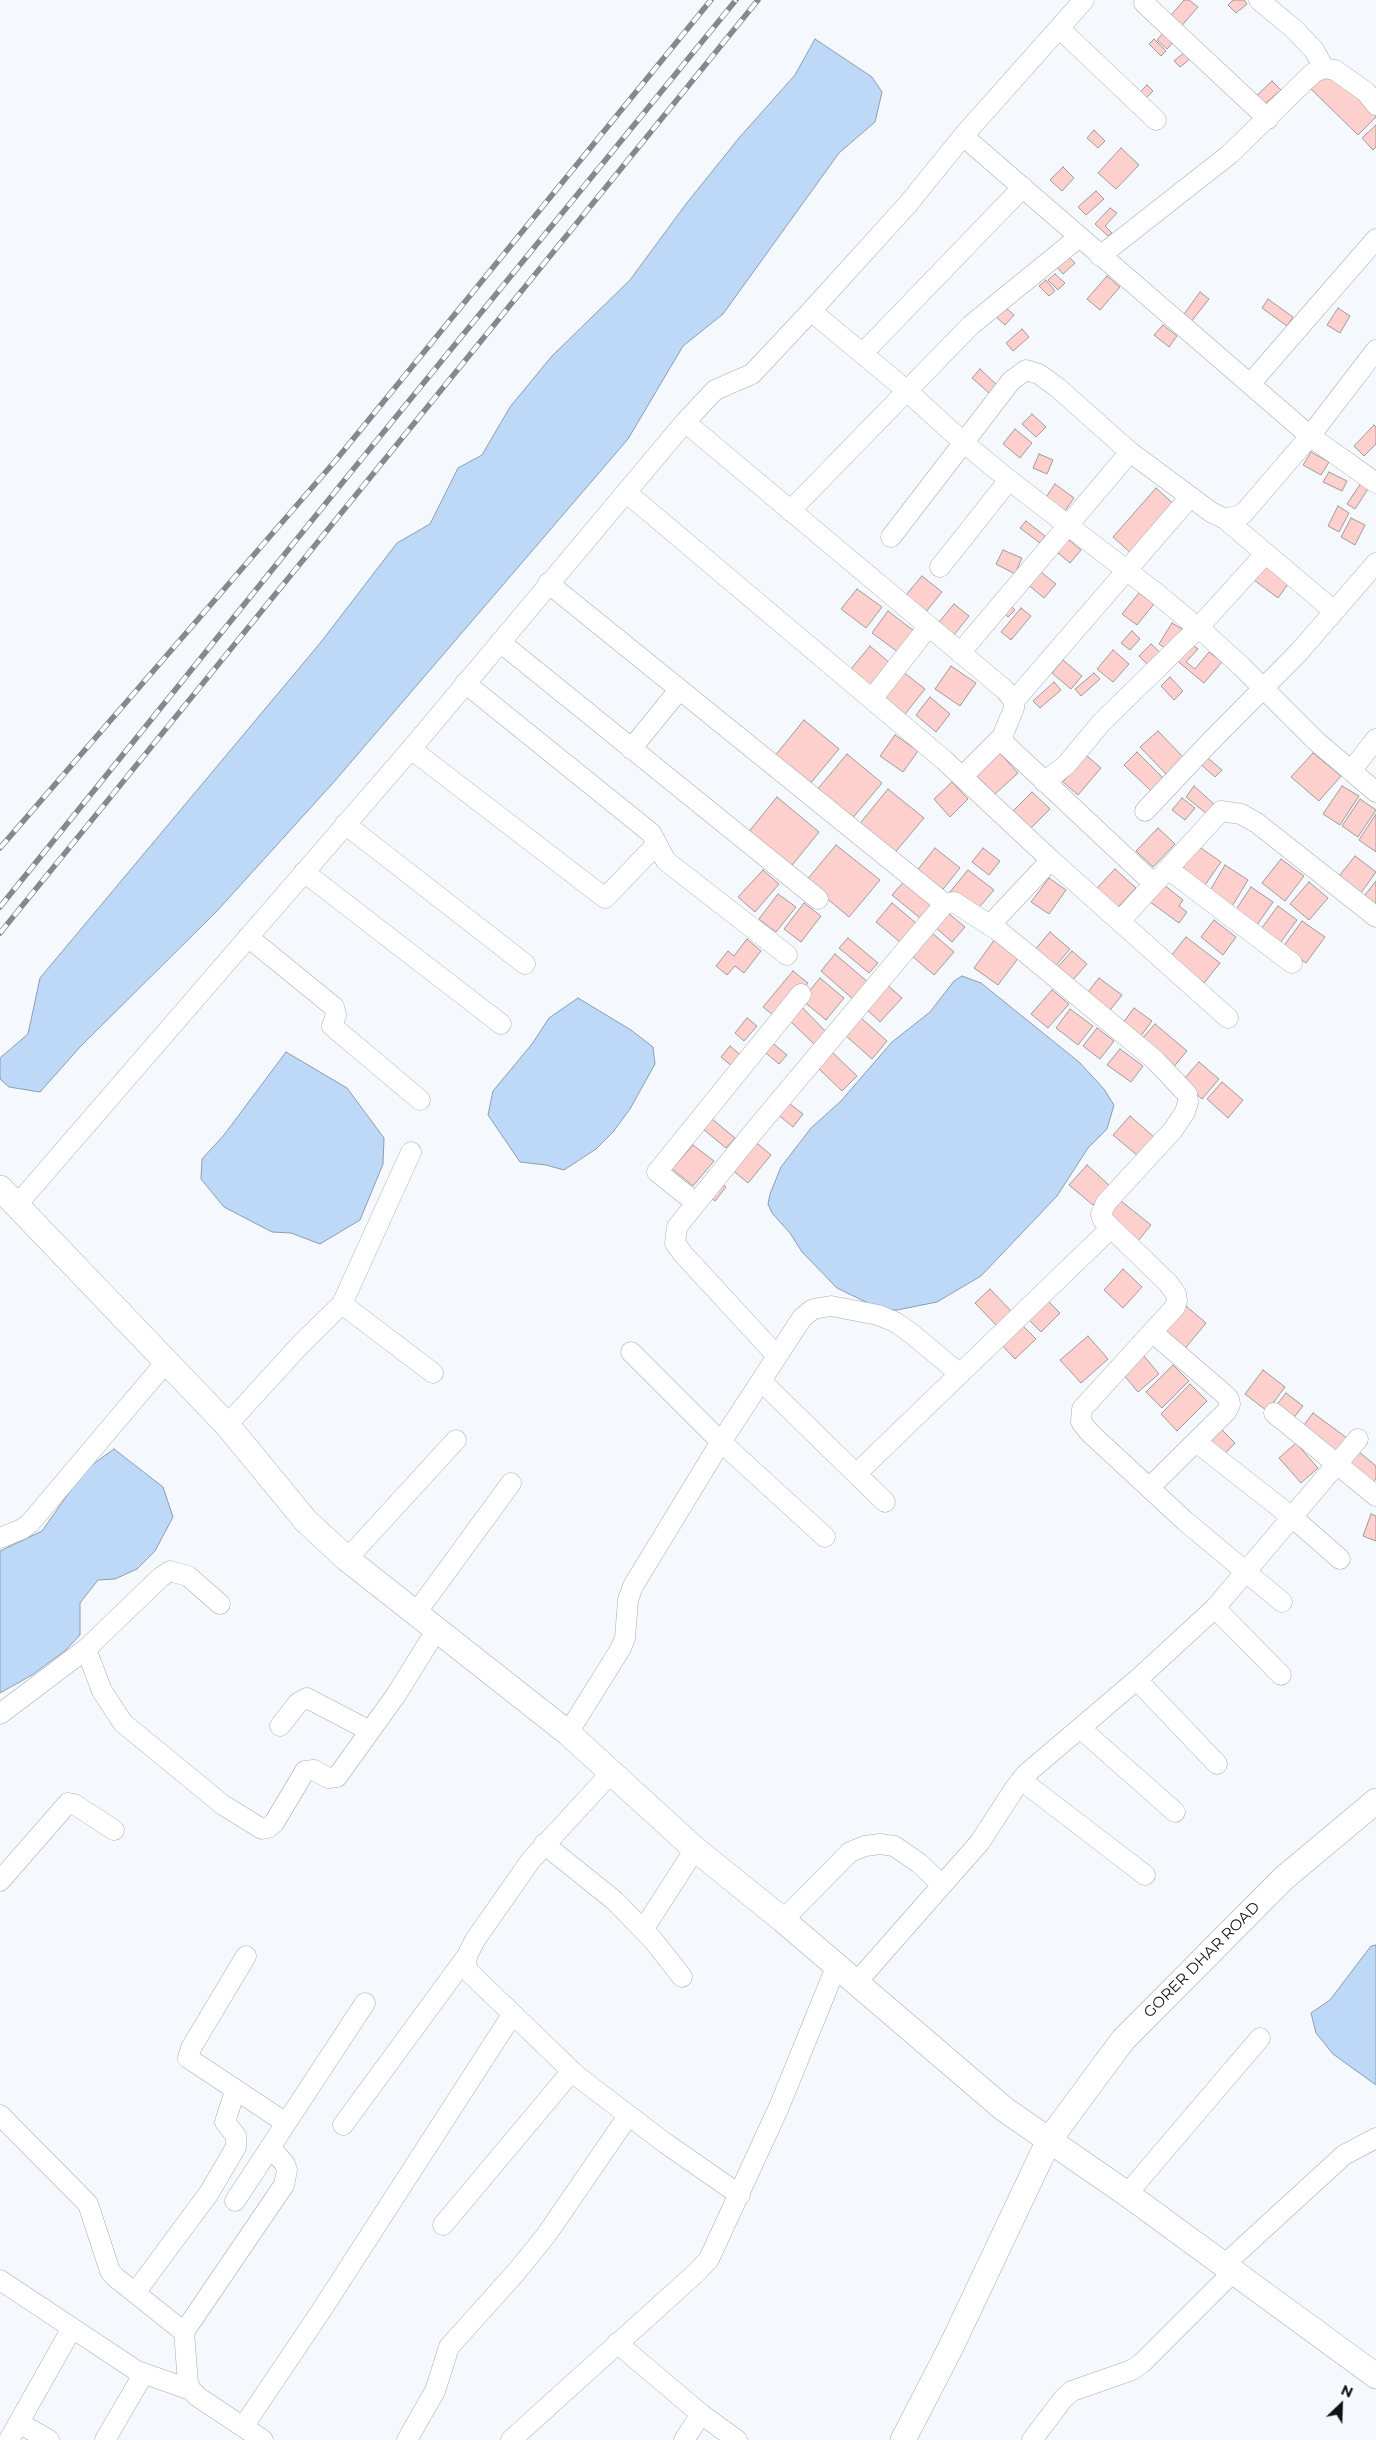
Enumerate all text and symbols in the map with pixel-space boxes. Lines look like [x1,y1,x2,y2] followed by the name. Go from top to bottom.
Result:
[1140,1898,1264,2022] street label: GORER DHAR ROAD
[1316,2380,1366,2430] north arrow
[1338,2381,1356,2402] text: N

